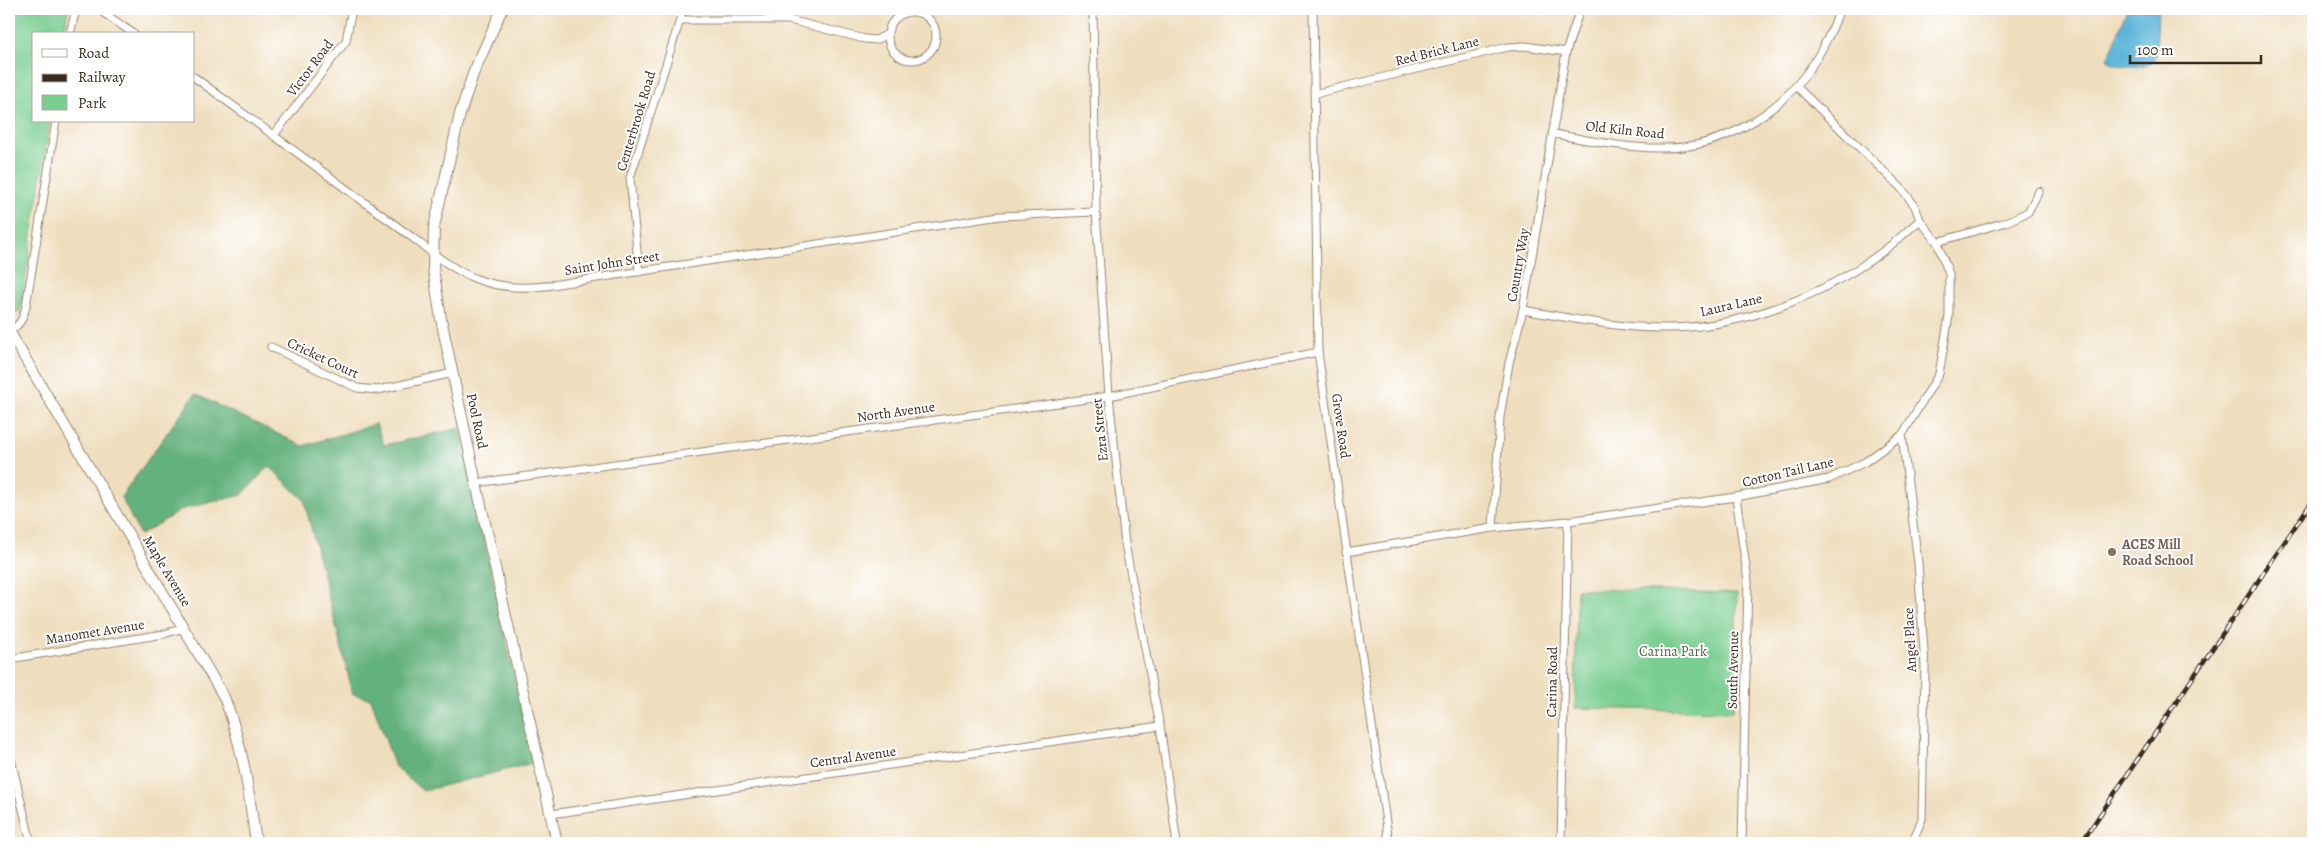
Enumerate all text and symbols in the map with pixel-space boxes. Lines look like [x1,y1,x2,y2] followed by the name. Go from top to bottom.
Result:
[1393,31,1481,71] street label: Red Brick Lane
[32,32,195,122] legend
[2130,32,2261,64] scale bar
[282,35,338,101] street label: Victor Road
[2137,40,2174,60] text: 100 m
[78,43,110,63] text: Road
[78,67,126,87] text: Railway
[612,68,660,173] street label: Centerbrook Road
[78,93,107,113] text: Park
[1585,116,1666,144] street label: Old Kiln Road
[1502,226,1534,303] street label: Country Way
[563,246,661,280] street label: Saint John Street
[1698,289,1764,321] street label: Laura Lane
[284,333,362,383] street label: Cricket Court
[462,391,492,451] street label: Pool Road
[1327,392,1355,460] street label: Grove Road
[856,397,936,427] street label: North Avenue
[1087,397,1113,463] street label: Ezra Street
[1740,452,1836,492] street label: Cotton Tail Lane
[138,532,196,610] street label: Maple Avenue
[2121,535,2194,570] place label: ACES Mill Road School
[2106,546,2118,558] marker: ACES Mill Road School
[1899,607,1921,674] street label: Angel Place
[44,615,146,649] street label: Manomet Avenue
[1723,631,1743,709] street label: South Avenue
[1639,642,1707,661] park label: Carina Park
[1542,646,1562,718] street label: Carina Road
[809,742,897,772] street label: Central Avenue

